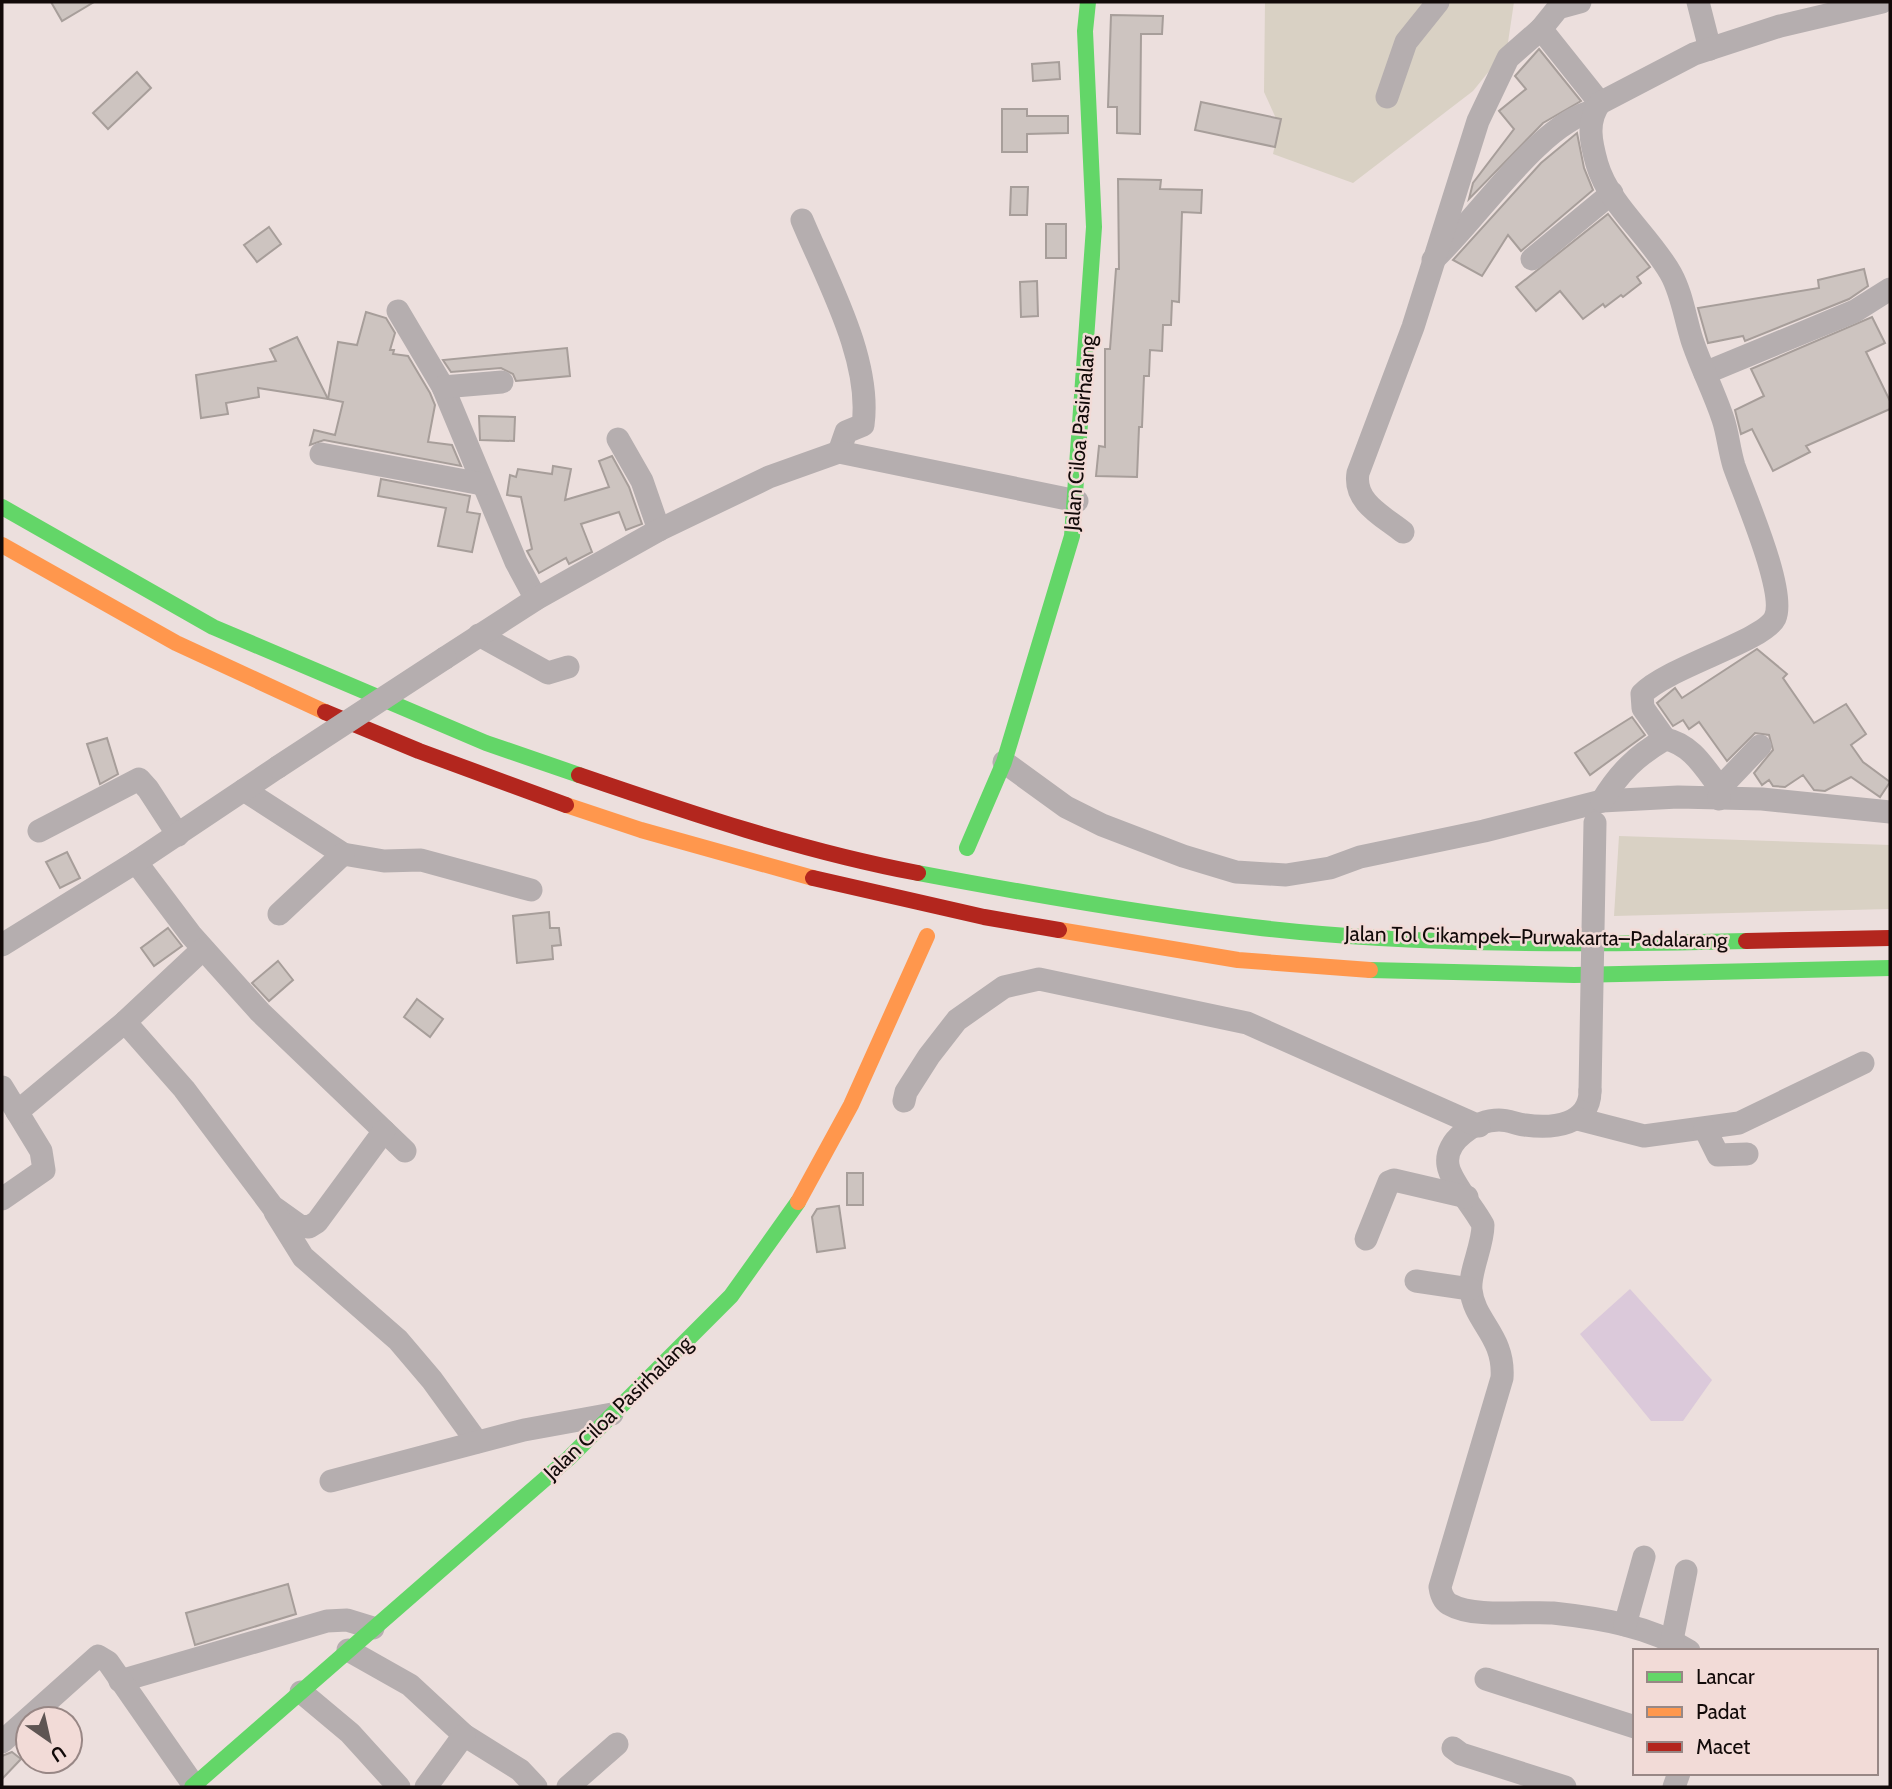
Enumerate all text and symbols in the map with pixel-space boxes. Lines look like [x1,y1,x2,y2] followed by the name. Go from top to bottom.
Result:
[1058,334,1101,533] street label: Jalan Ciloa Pasirhalang
[1343,921,1728,952] street label: Jalan Tol Cikampek–Purwakarta–Padalarang
[538,1330,697,1485] street label: Jalan Ciloa Pasirhalang
[1633,1649,1878,1775] legend
[1696,1664,1755,1689] text: Lancar
[1696,1699,1746,1724] text: Padat
[14,1705,84,1775] north arrow
[1696,1734,1750,1759] text: Macet
[46,1740,70,1767] text: U

